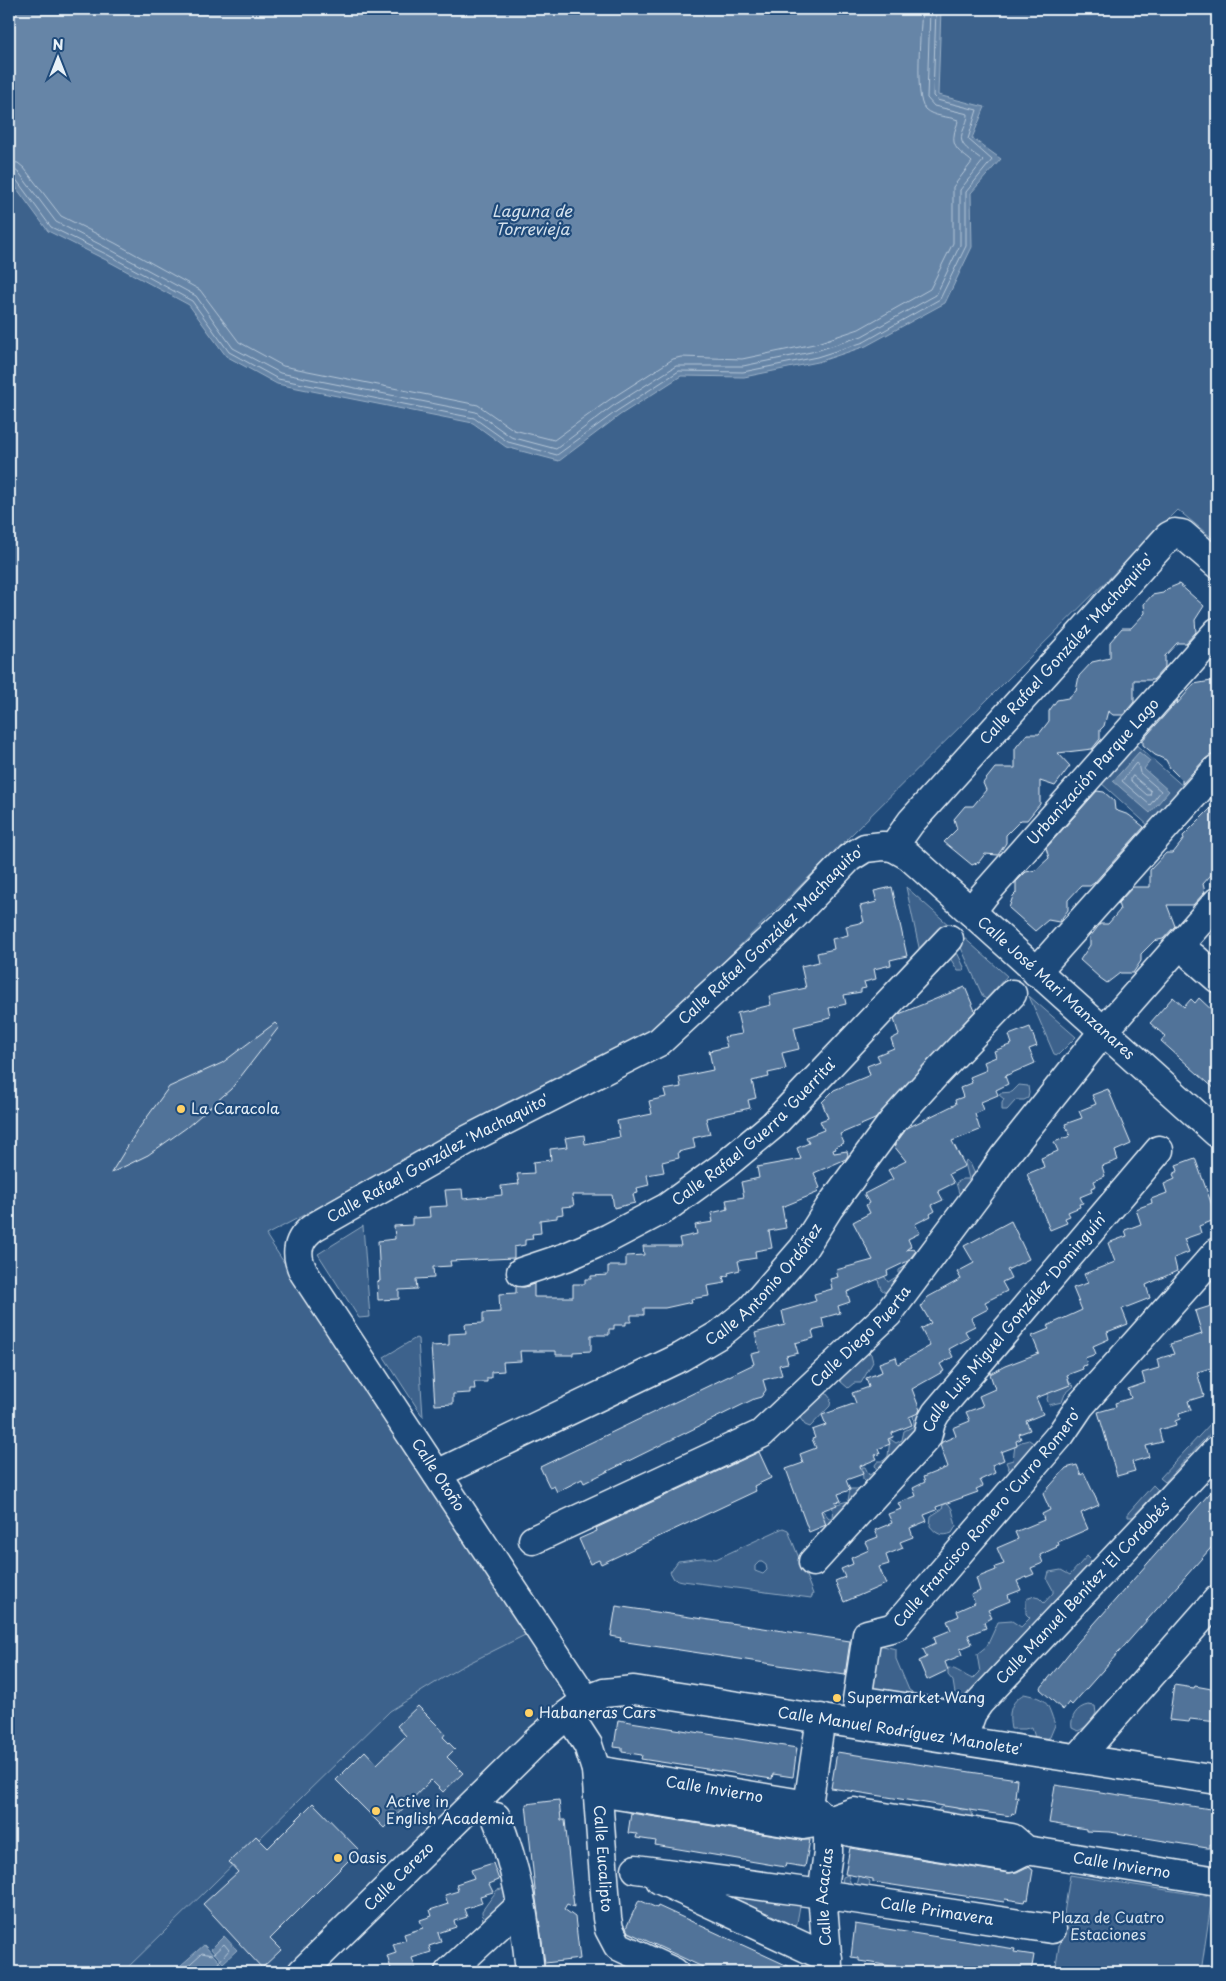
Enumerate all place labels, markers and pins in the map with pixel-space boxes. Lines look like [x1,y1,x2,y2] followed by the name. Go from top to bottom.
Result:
[191,1096,280,1119] place label: La Caracola
[175,1103,187,1115] marker: La Caracola
[847,1685,985,1708] place label: Supermarket Wang
[831,1692,843,1704] marker: Supermarket Wang
[539,1700,656,1723] place label: Habaneras Cars
[523,1707,535,1719] marker: Habaneras Cars
[386,1789,514,1829] place label: Active in English Academia
[370,1805,382,1817] marker: Active in English Academia
[348,1845,387,1868] place label: Oasis
[332,1852,344,1864] marker: Oasis

